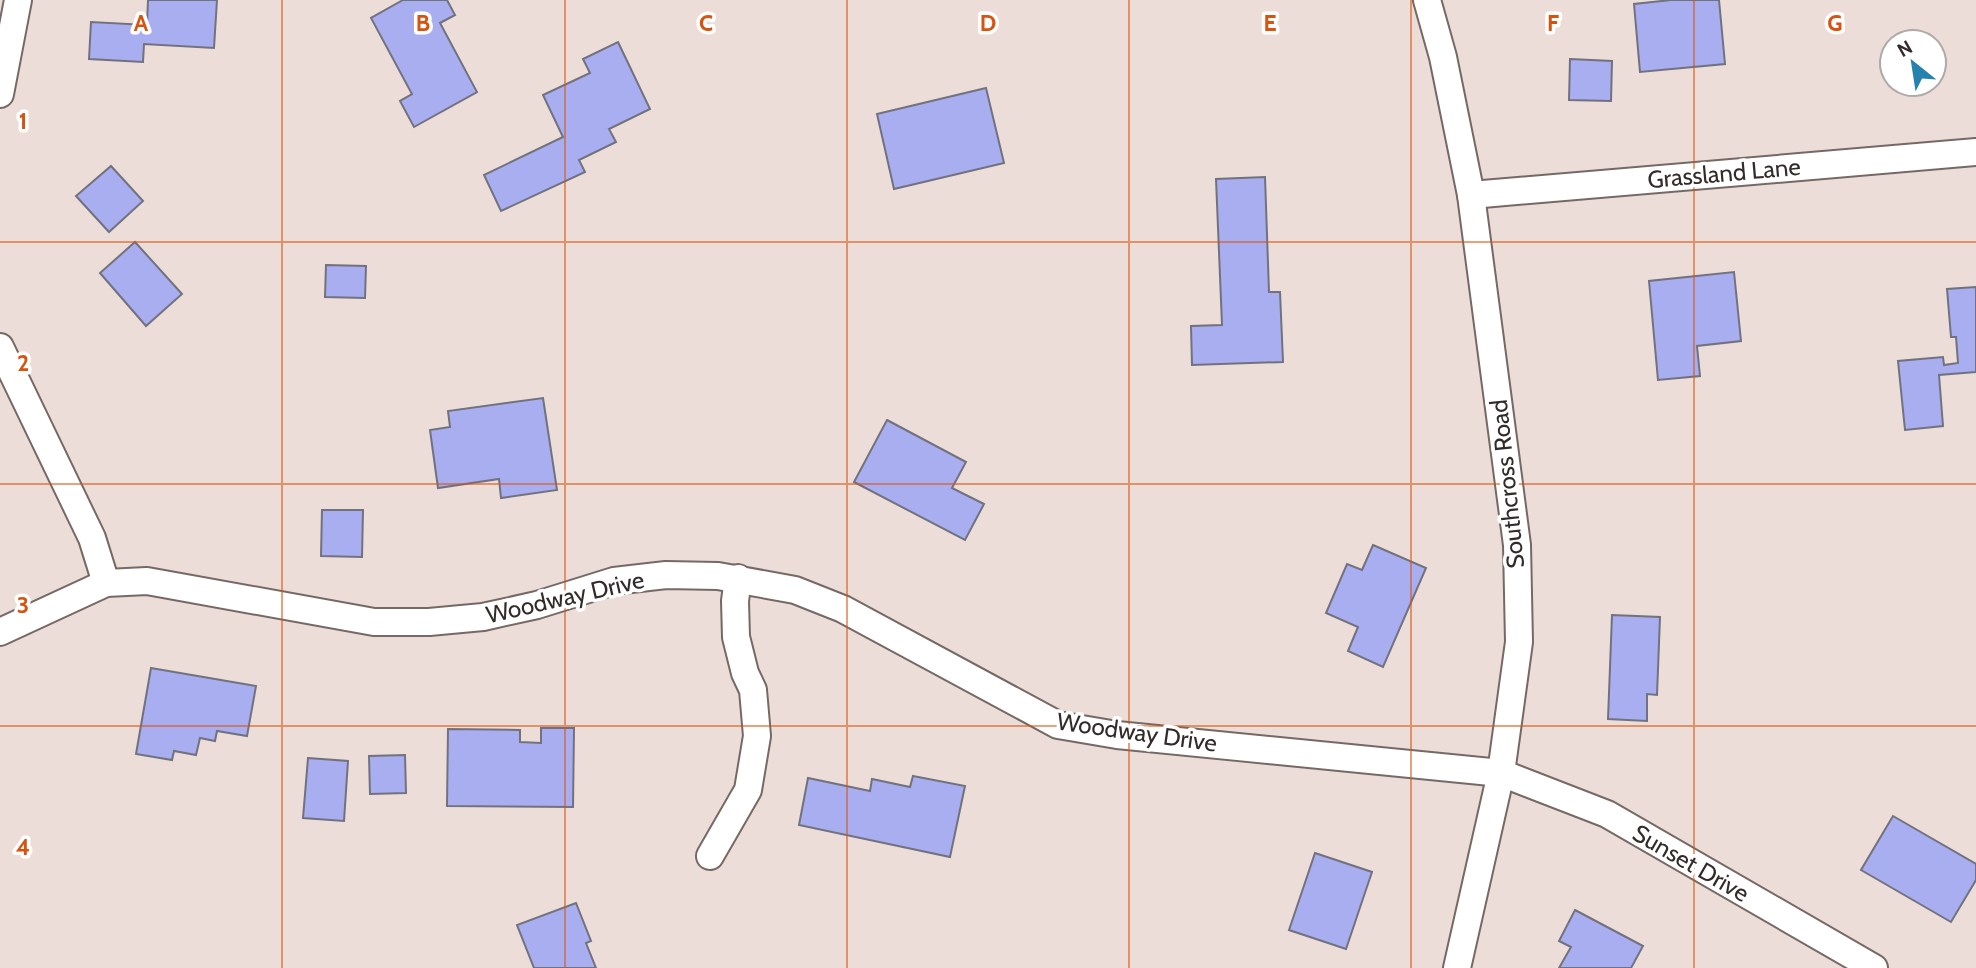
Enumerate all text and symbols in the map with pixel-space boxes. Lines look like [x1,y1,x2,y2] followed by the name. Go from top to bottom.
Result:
[134,9,149,37] text: A
[416,9,430,37] text: B
[699,9,713,37] text: C
[980,9,996,37] text: D
[1263,9,1277,37] text: E
[1547,9,1559,37] text: F
[1827,9,1843,37] text: G
[1878,28,1948,98] north arrow
[1893,35,1916,62] text: N
[19,107,27,135] text: 1
[1646,152,1802,194] street label: Grassland Lane
[17,349,29,377] text: 2
[1484,398,1530,570] street label: Southcross Road
[483,565,647,629] street label: Woodway Drive
[17,591,29,619] text: 3
[1055,706,1219,758] street label: Woodway Drive
[1628,818,1754,908] street label: Sunset Drive
[16,833,30,861] text: 4

